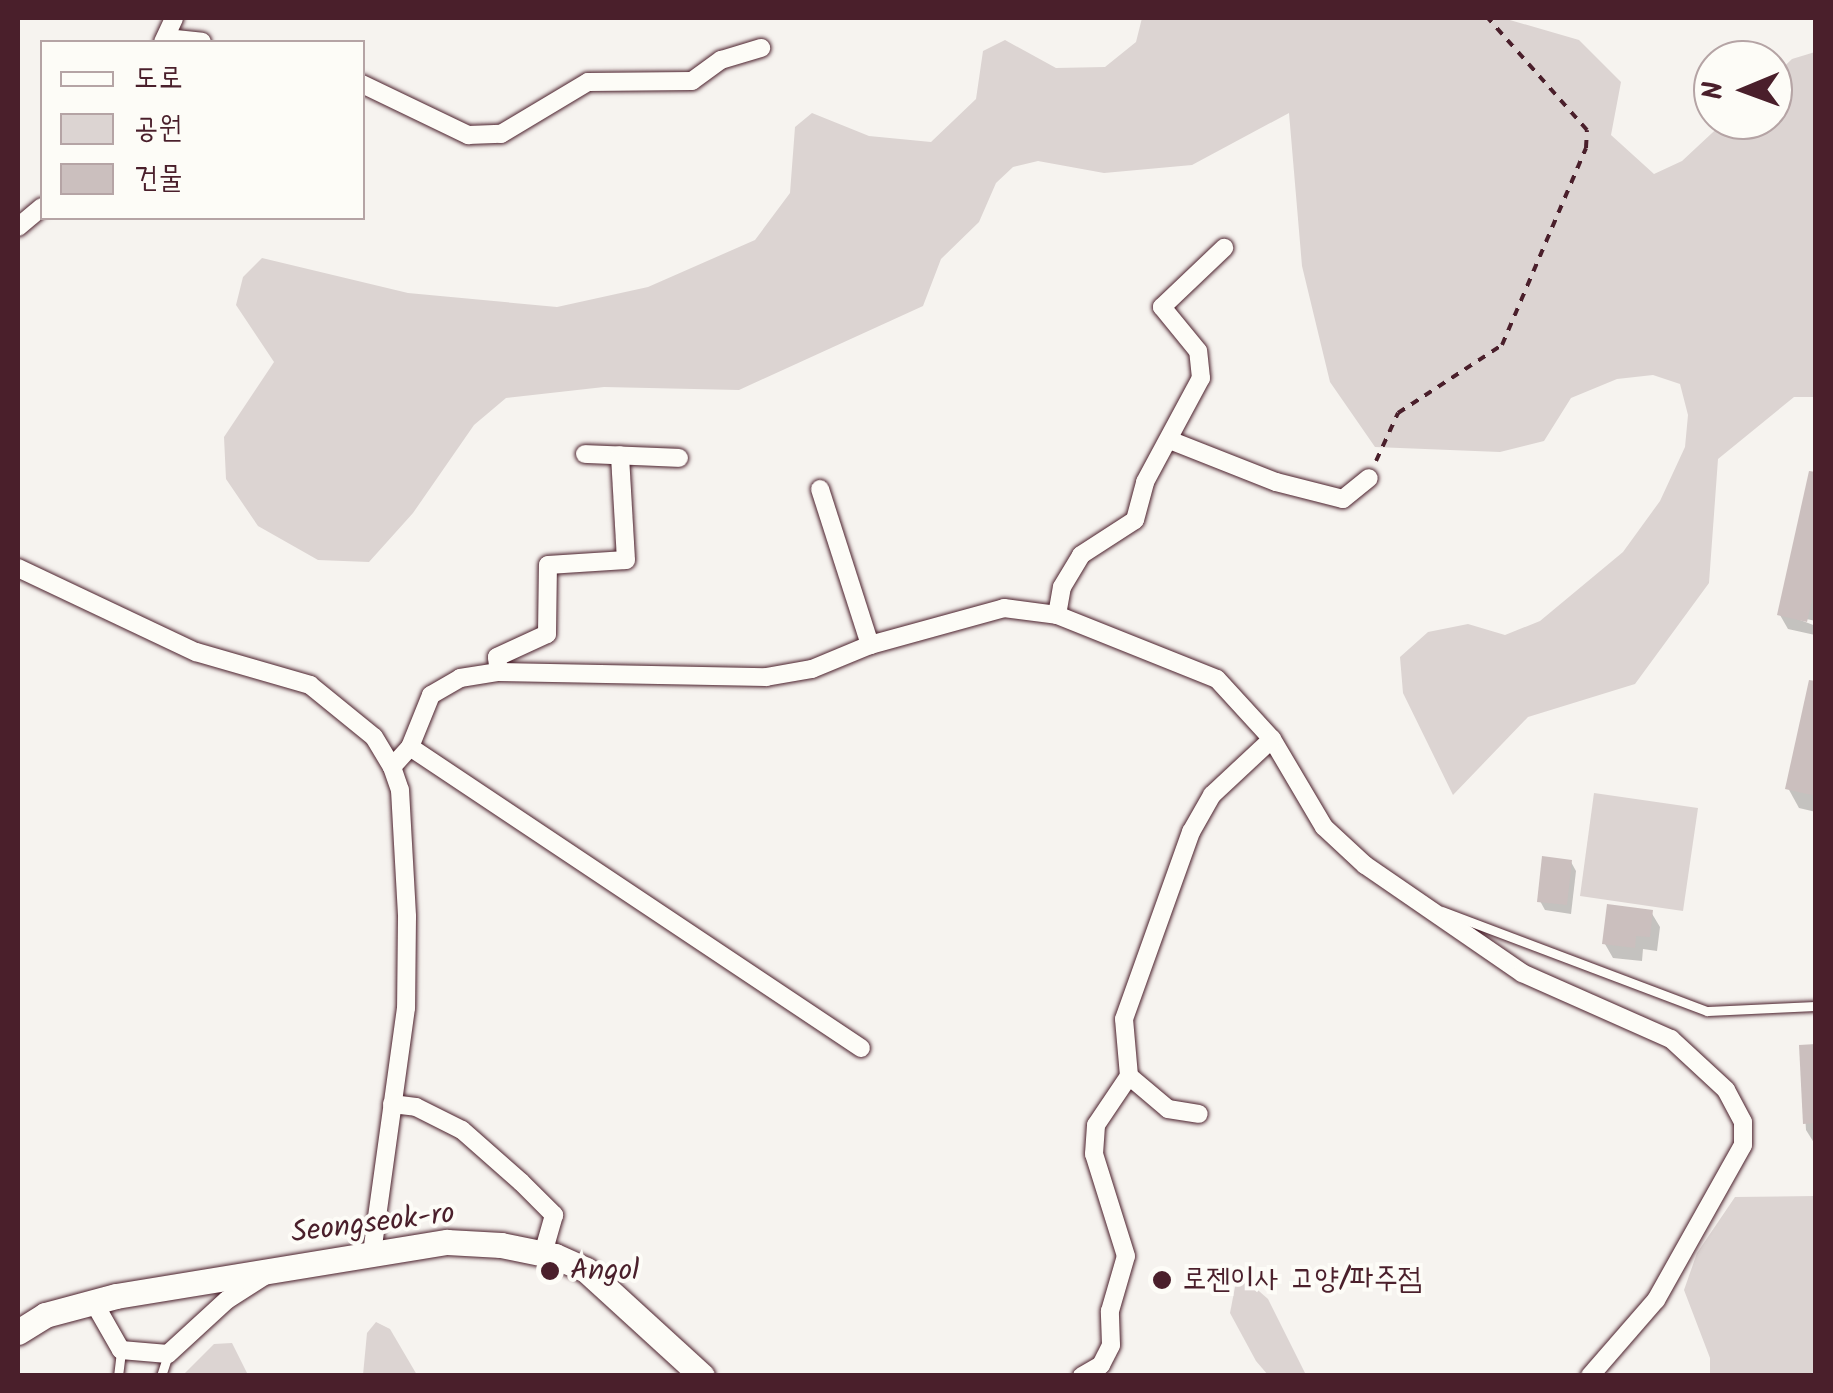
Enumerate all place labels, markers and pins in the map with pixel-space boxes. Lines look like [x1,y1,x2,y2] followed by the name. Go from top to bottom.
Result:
[570,1253,639,1289] place label: Angol
[539,1260,561,1282] marker: Angol
[1182,1262,1422,1298] place label: 로젠이사 고양/파주점
[1151,1269,1173,1291] marker: 로젠이사 고양/파주점

